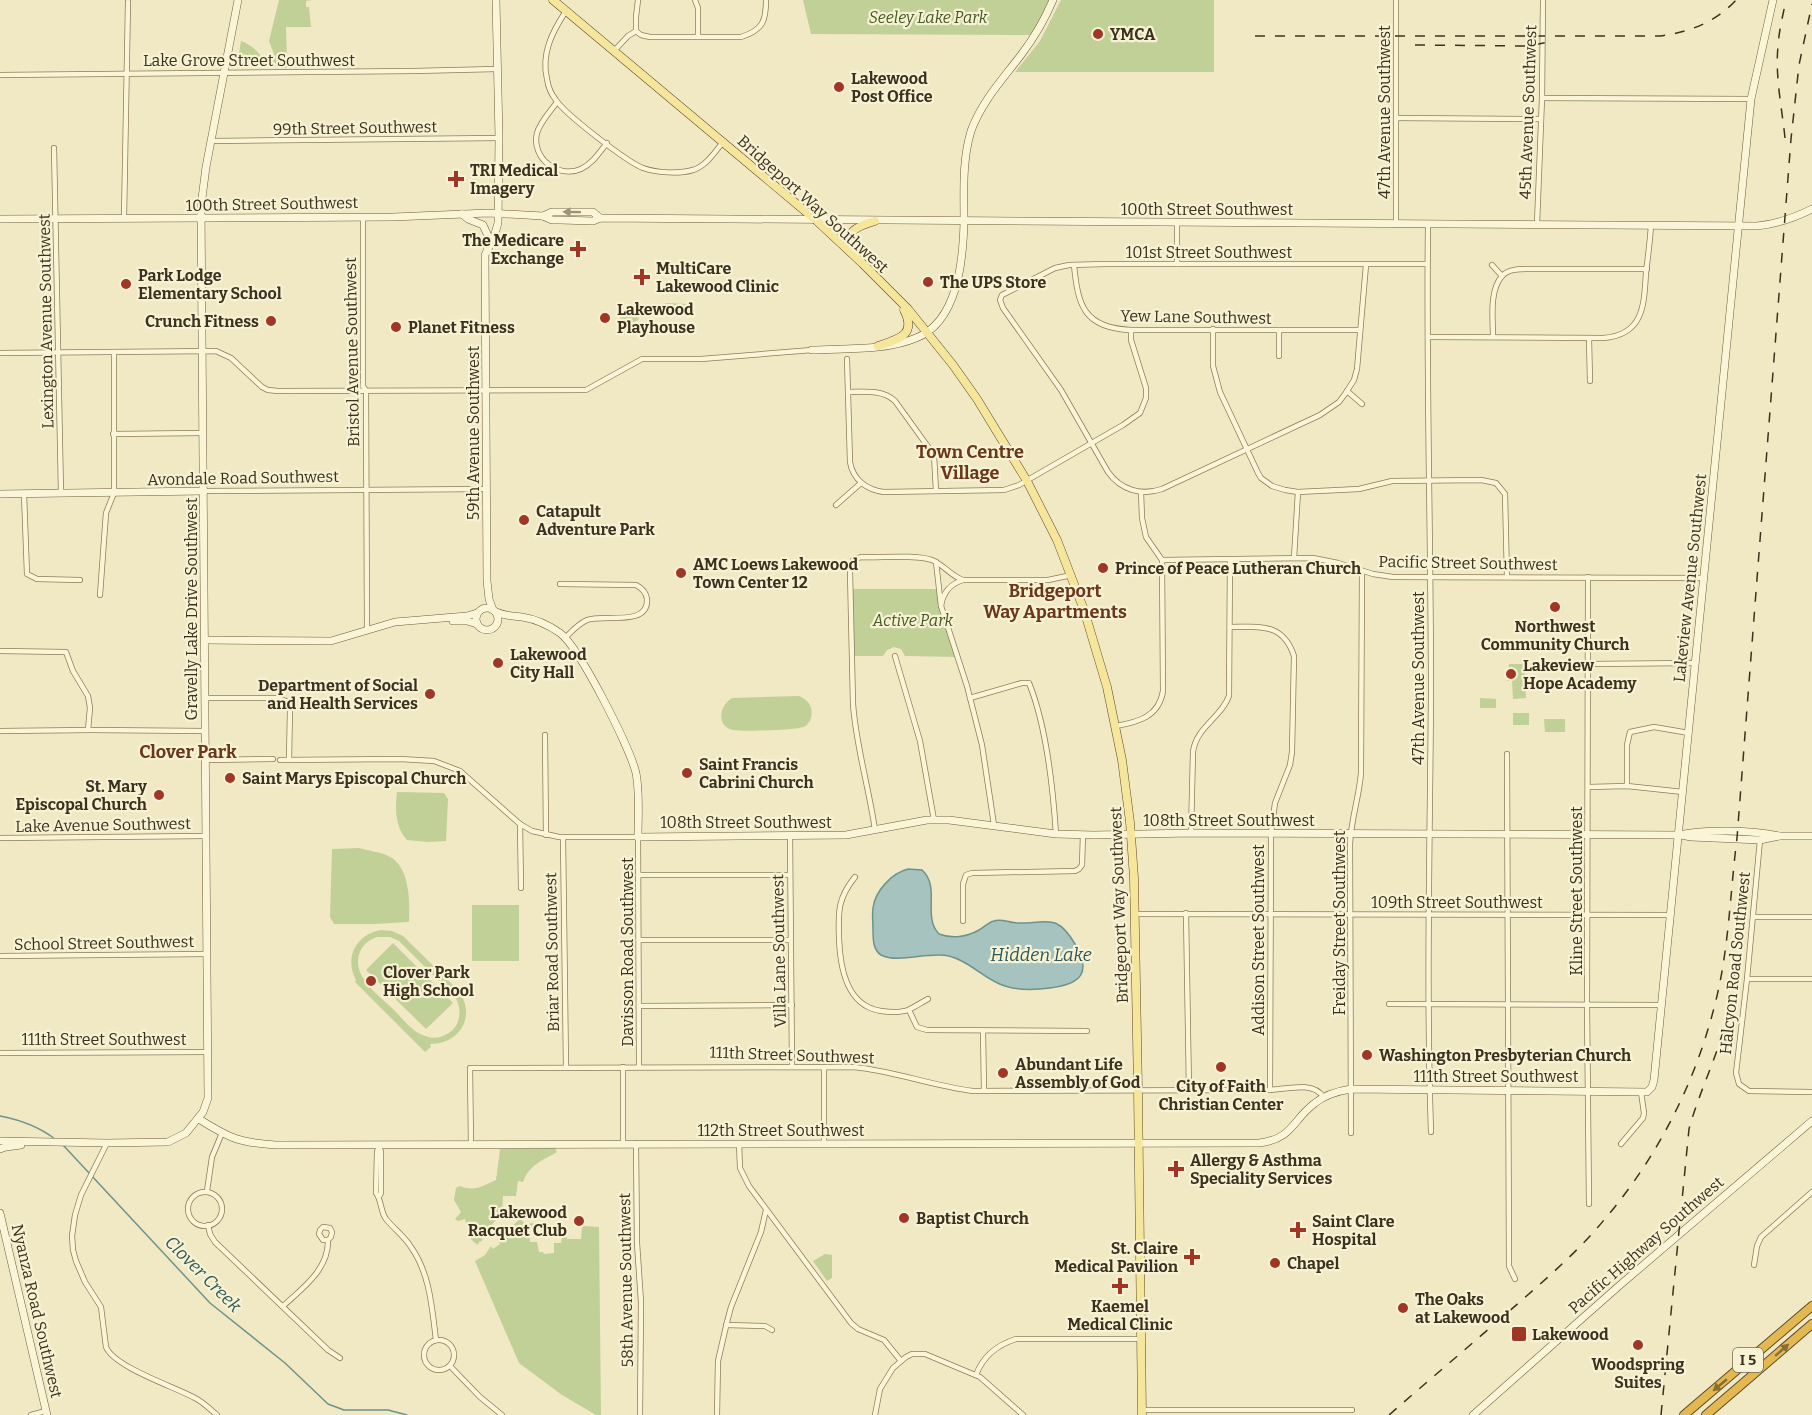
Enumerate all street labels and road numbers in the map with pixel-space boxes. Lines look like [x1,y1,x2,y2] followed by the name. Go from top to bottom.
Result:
[1515,24,1541,200] street label: 45th Avenue Southwest
[1375,25,1394,199] street label: 47th Avenue Southwest
[143,51,355,70] street label: Lake Grove Street Southwest
[273,117,438,139] street label: 99th Street Southwest
[734,131,893,277] street label: Bridgeport Way Southwest
[186,193,359,215] street label: 100th Street Southwest
[1121,200,1293,219] street label: 100th Street Southwest
[35,213,57,429] street label: Lexington Avenue Southwest
[1126,243,1292,262] street label: 101st Street Southwest
[341,257,363,447] street label: Bristol Avenue Southwest
[1120,306,1272,328] street label: Yew Lane Southwest
[464,346,483,520] street label: 59th Avenue Southwest
[147,467,339,489] street label: Avondale Road Southwest
[1670,473,1710,683] street label: Lakeview Avenue Southwest
[182,497,201,721] street label: Gravelly Lake Drive Southwest
[1378,552,1558,574] street label: Pacific Street Southwest
[1409,591,1428,765] street label: 47th Avenue Southwest
[1106,806,1132,1004] street label: Bridgeport Way Southwest
[1567,806,1586,976] street label: Kline Street Southwest
[1143,811,1315,830] street label: 108th Street Southwest
[660,813,832,832] street label: 108th Street Southwest
[15,814,191,836] street label: Lake Avenue Southwest
[1330,830,1349,1015] street label: Freiday Street Southwest
[1249,844,1268,1036] street label: Addison Street Southwest
[618,857,637,1047] street label: Davisson Road Southwest
[1716,870,1754,1055] street label: Halcyon Road Southwest
[541,872,563,1032] street label: Briar Road Southwest
[768,874,790,1028] street label: Villa Lane Southwest
[1371,893,1543,912] street label: 109th Street Southwest
[14,932,194,954] street label: School Street Southwest
[21,1030,187,1049] street label: 111th Street Southwest
[709,1043,875,1067] street label: 111th Street Southwest
[1413,1067,1579,1086] street label: 111th Street Southwest
[697,1121,865,1140] street label: 112th Street Southwest
[1565,1172,1728,1317] street label: Pacific Highway Southwest
[615,1192,637,1367] street label: 58th Avenue Southwest
[8,1222,66,1400] street label: Nyanza Road Southwest
[1733,1348,1763,1372] road number: I 5

